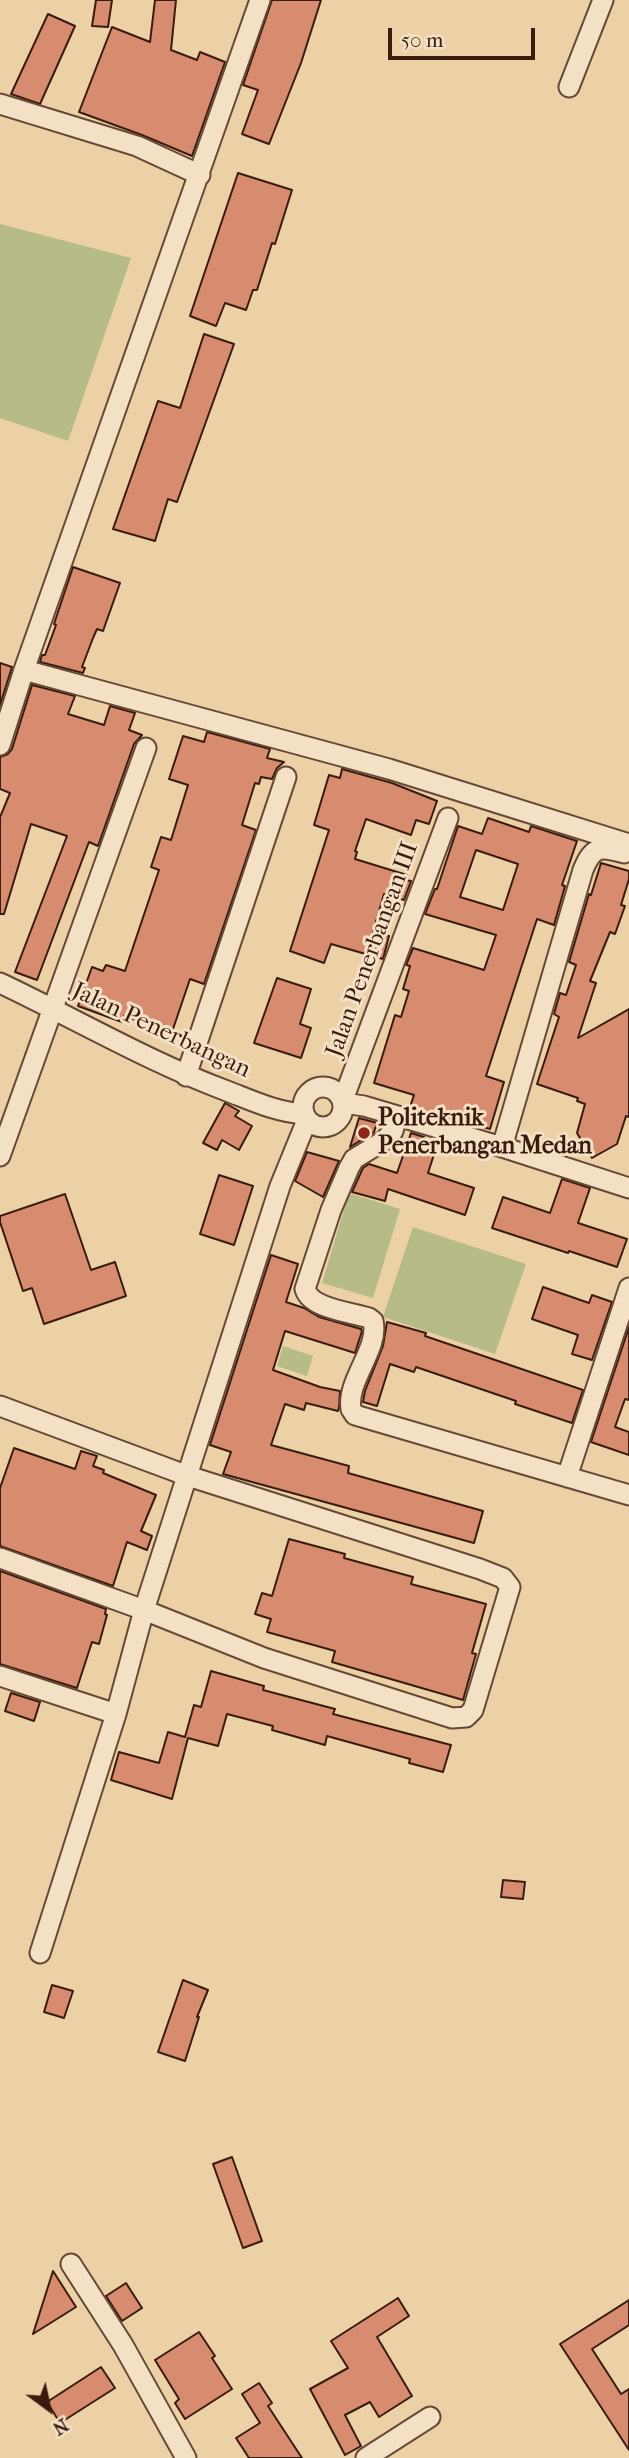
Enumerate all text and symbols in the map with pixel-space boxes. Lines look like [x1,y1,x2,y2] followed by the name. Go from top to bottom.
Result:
[391,14,538,58] scale bar
[401,28,444,52] text: 50 m
[321,839,425,1061] street label: Jalan Penerbangan III
[67,977,255,1085] street label: Jalan Penerbangan
[378,1105,592,1161] place label: Politeknik Penerbangan Medan
[356,1125,372,1141] marker: Politeknik Penerbangan Medan
[14,2374,84,2444] north arrow
[48,2413,72,2440] text: N

